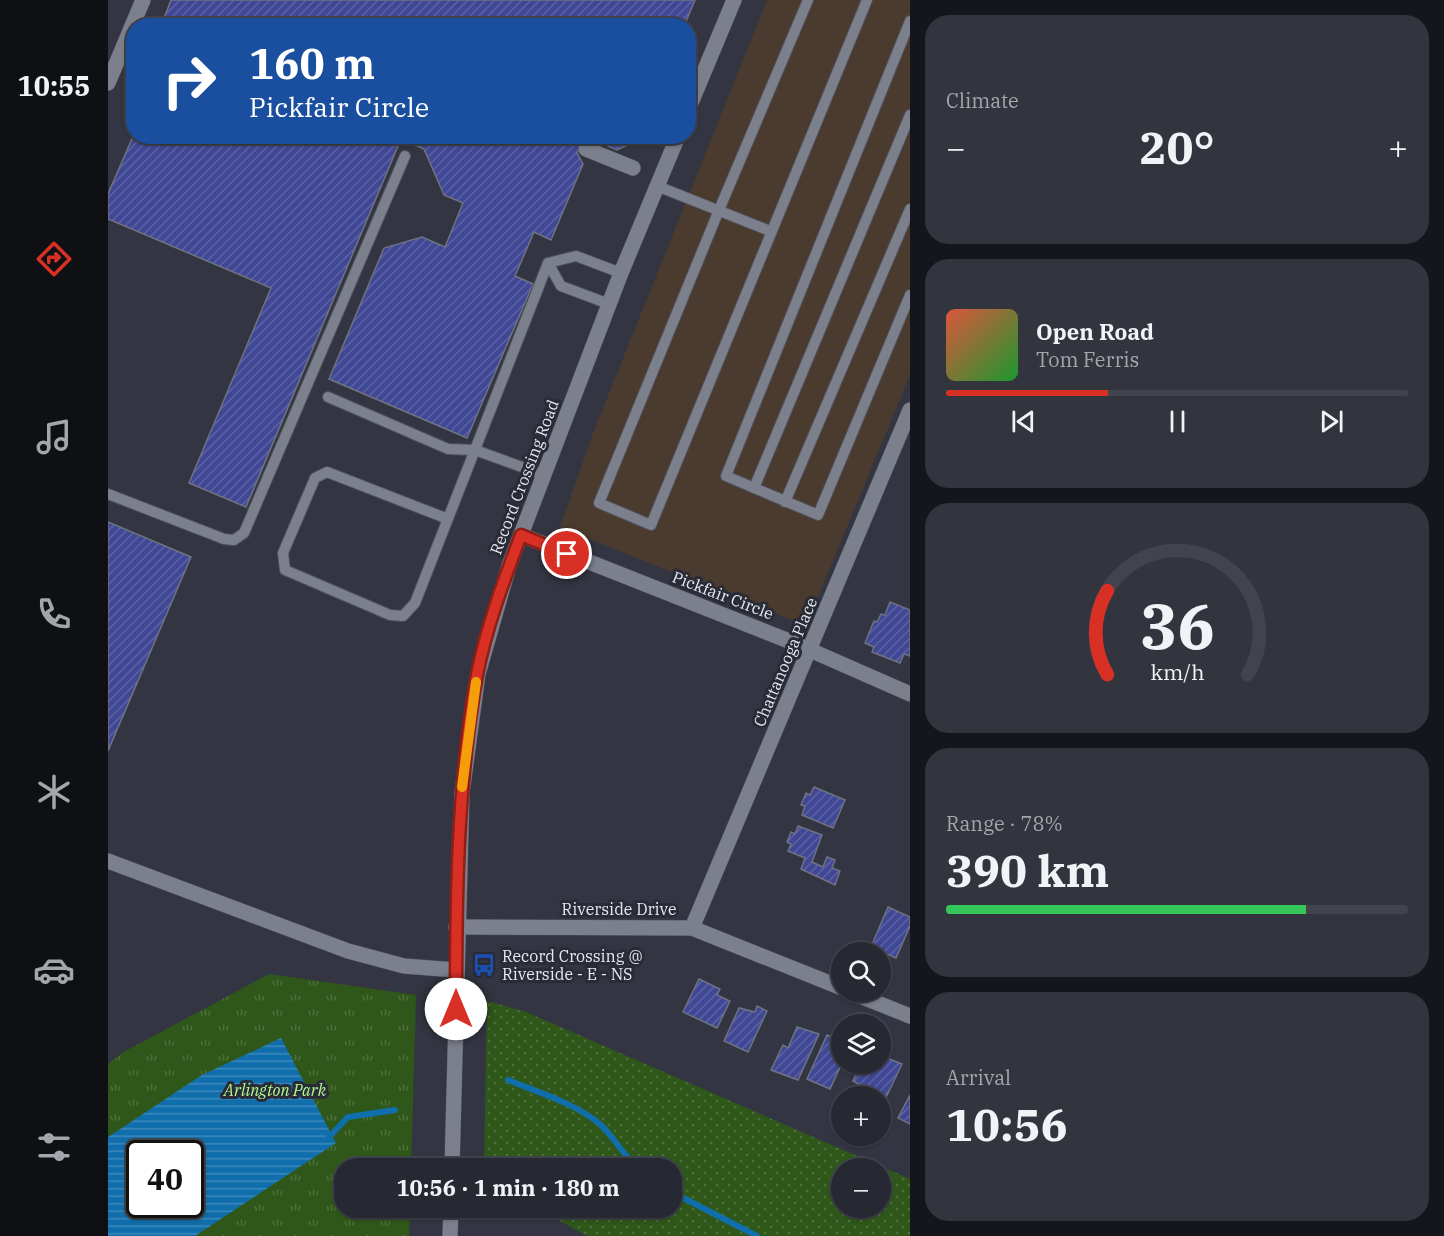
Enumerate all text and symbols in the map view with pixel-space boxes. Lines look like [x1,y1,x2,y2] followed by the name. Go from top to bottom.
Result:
[249,36,375,91] text: 160 m
[150,42,228,120] icon: right
[18,68,90,103] text: 10:55
[946,87,1019,114] text: Climate
[249,89,429,124] text: Pickfair Circle
[1139,118,1215,176] text: 20°
[946,126,966,169] text: −
[1388,126,1408,169] text: +
[33,238,75,280] icon: directions
[1036,317,1154,346] text: Open Road
[1036,346,1139,373] text: Tom Ferris
[485,396,563,557] street label: Record Crossing Road
[1007,405,1040,438] icon: previous
[1161,405,1194,438] icon: pause
[1315,405,1348,438] icon: next
[33,416,75,458] icon: music
[541,528,592,579] pin
[550,537,583,570] icon: arrive
[670,567,776,623] street label: Pickfair Circle
[1140,585,1214,666] text: 36
[33,593,75,635] icon: phone
[749,594,821,730] street label: Chattanooga Place
[1150,658,1204,686] text: km/h
[33,771,75,813] icon: climate
[946,810,1063,837] text: Range · 78%
[946,841,1109,899] text: 390 km
[561,899,677,919] street label: Riverside Drive
[831,942,891,1218] map controls
[831,942,891,1002] button: search
[502,946,643,984] place label: Record Crossing @ Riverside - E - NS
[33,949,75,991] icon: car
[471,952,497,978] bus stop icon: Record Crossing @ Riverside - E - NS
[424,977,488,1041] position arrow
[831,1014,891,1074] button: layers
[946,1064,1011,1091] text: Arrival
[223,1080,327,1100] park label: Arlington Park
[831,1086,891,1146] button: +
[946,1095,1068,1153] text: 10:56
[33,1126,75,1168] icon: filters
[126,1140,204,1218] speed limit sign: 40
[831,1158,891,1218] button: −
[396,1173,620,1202] text: 10:56 · 1 min · 180 m

